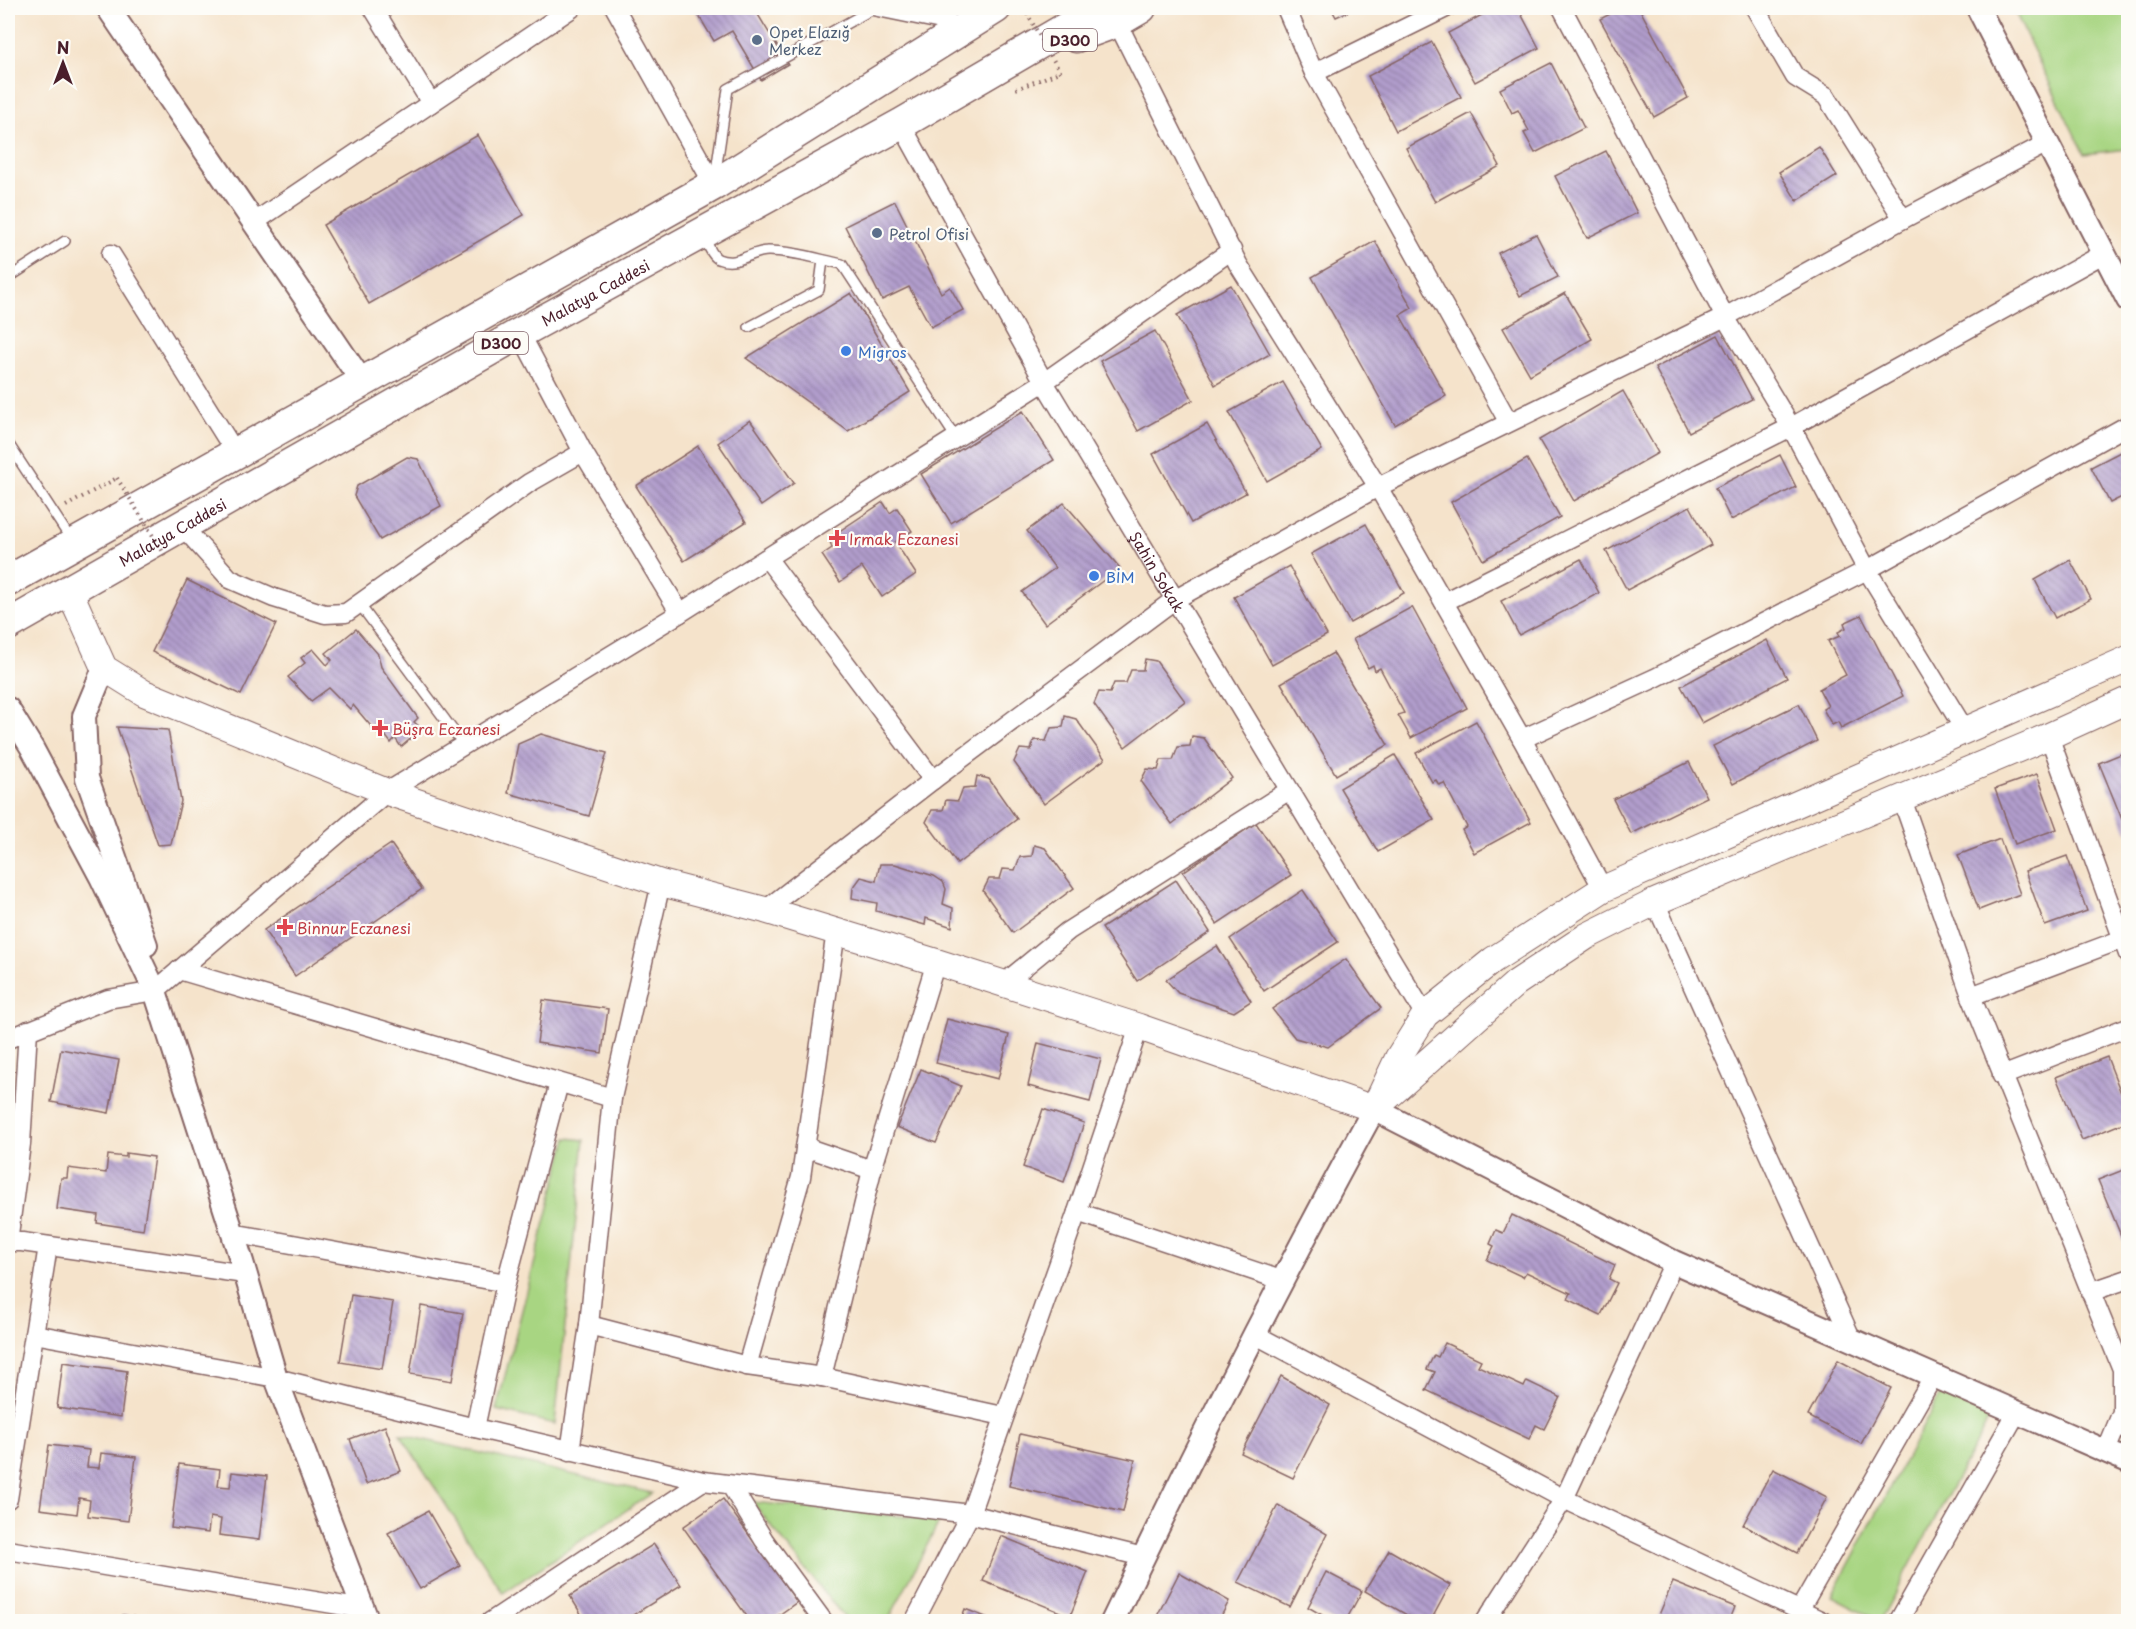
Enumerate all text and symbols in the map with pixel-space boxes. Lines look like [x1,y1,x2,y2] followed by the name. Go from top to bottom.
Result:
[769,20,850,60] place label: Opet Elazığ Merkez
[1043,29,1097,51] road number: D300
[33,33,93,93] north arrow
[750,33,764,47] marker: Opet Elazığ Merkez
[57,35,69,59] text: N
[889,222,969,245] place label: Petrol Ofisi
[870,226,884,240] marker: Petrol Ofisi
[537,253,653,331] street label: Malatya Caddesi
[474,332,528,354] road number: D300
[858,340,907,363] place label: Migros
[839,344,853,358] marker: Migros
[114,492,230,571] street label: Malatya Caddesi
[849,527,959,550] place label: Irmak Eczanesi
[1125,527,1191,616] street label: Şahin Sokak
[830,531,844,545] marker: Irmak Eczanesi
[1106,565,1135,588] place label: BİM
[1087,569,1101,583] marker: BİM
[392,717,500,740] place label: Büşra Eczanesi
[373,721,387,735] marker: Büşra Eczanesi
[297,916,411,939] place label: Binnur Eczanesi
[278,920,292,934] marker: Binnur Eczanesi

